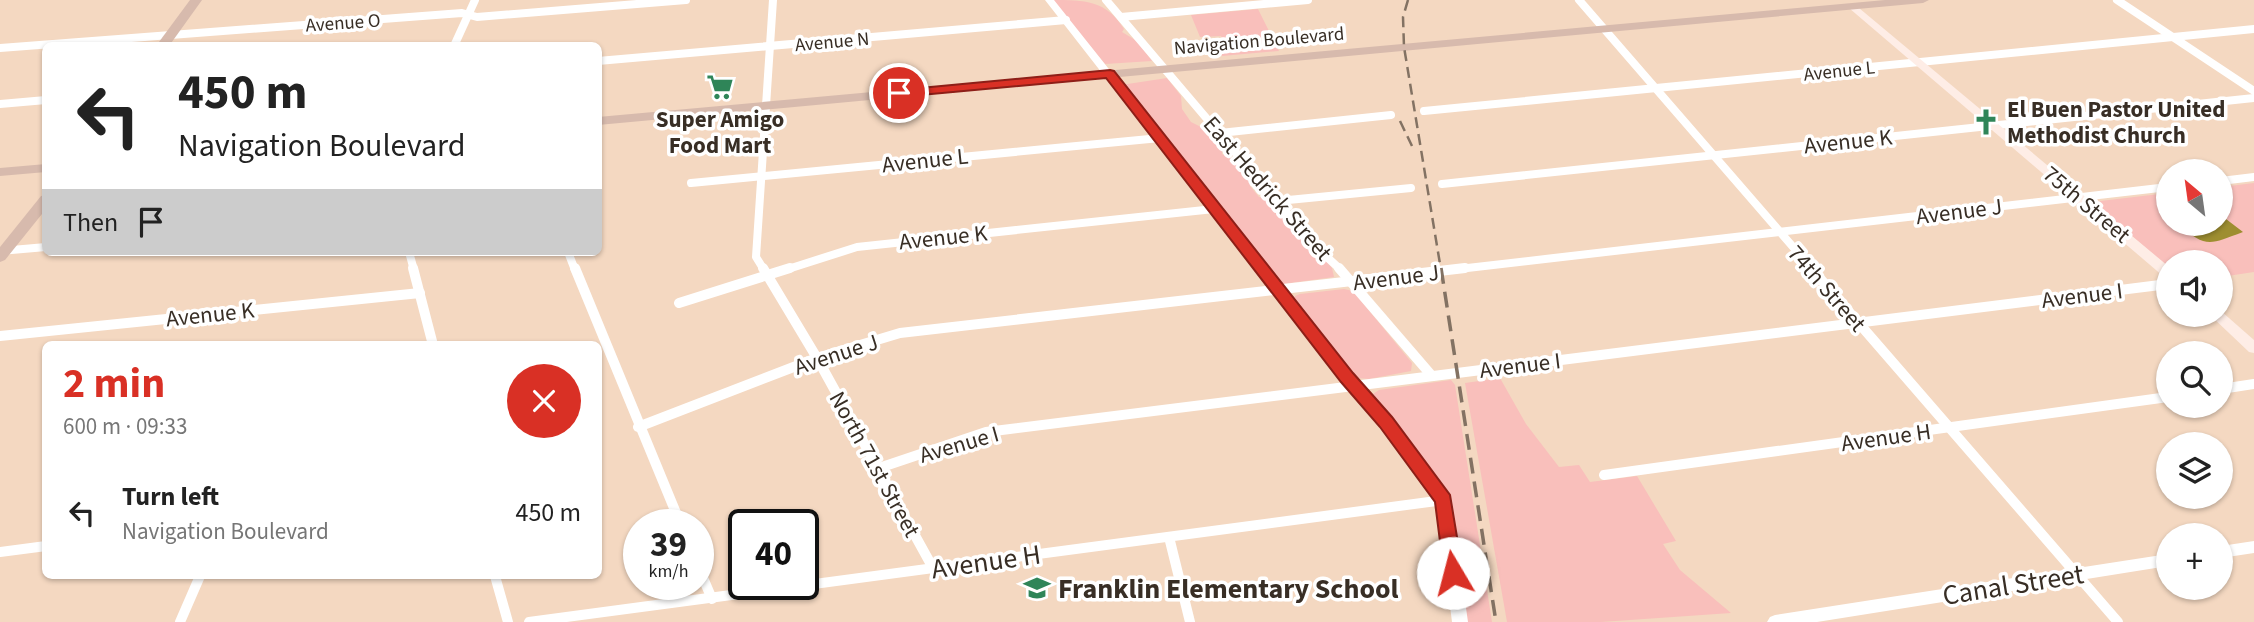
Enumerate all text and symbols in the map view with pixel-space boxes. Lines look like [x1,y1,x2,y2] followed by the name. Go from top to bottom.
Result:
[305,7,381,40] street label: Avenue O
[1173,21,1345,62] street label: Navigation Boulevard
[794,26,870,59] street label: Avenue N
[1802,54,1876,89] street label: Avenue L
[178,58,307,128] text: 450 m
[869,63,929,123] pin
[63,70,154,161] icon: left
[705,72,735,102] supermarket icon: Super Amigo Food Mart
[880,74,918,112] icon: arrive
[2007,93,2225,152] place label: El Buen Pastor United Methodist Church
[656,103,784,162] place label: Super Amigo Food Mart
[1971,107,2001,137] church icon: El Buen Pastor United Methodist Church
[1195,109,1340,268] street label: East Hedrick Street
[1802,120,1895,163] street label: Avenue K
[178,123,466,169] text: Navigation Boulevard
[880,140,970,181] street label: Avenue L
[2036,158,2138,251] street label: 75th Street
[2156,159,2233,236] north arrow
[2156,159,2233,600] map controls
[1914,190,2004,233] street label: Avenue J
[132,203,170,241] icon: arrive
[63,204,118,241] text: Then
[897,216,990,259] street label: Avenue K
[1780,238,1874,339] street label: 74th Street
[2156,250,2233,327] button: sound
[1351,256,1441,299] street label: Avenue J
[2040,274,2125,317] street label: Avenue I
[164,293,257,336] street label: Avenue K
[790,325,882,384] street label: Avenue J
[2156,341,2233,418] button: search
[1478,344,1563,387] street label: Avenue I
[63,354,165,414] text: 2 min
[507,364,581,438] button: close
[821,385,928,543] street label: North 71st Street
[63,410,187,443] text: 600 m · 09:33
[1839,415,1933,460] street label: Avenue H
[915,417,1003,472] street label: Avenue I
[2156,432,2233,509] button: layers
[122,478,219,515] text: Turn left
[63,494,101,532] icon: left
[515,494,581,531] text: 450 m
[728,509,819,600] speed limit sign: 40
[122,515,329,548] text: Navigation Boulevard
[650,520,687,570] text: 39
[2156,523,2233,600] button: +
[929,535,1043,589] street label: Avenue H
[1416,536,1490,610] position arrow
[1940,554,2087,616] street label: Canal Street
[649,559,688,584] text: km/h
[1058,569,1399,609] place label: Franklin Elementary School
[1022,573,1052,603] school or university icon: Franklin Elementary School

